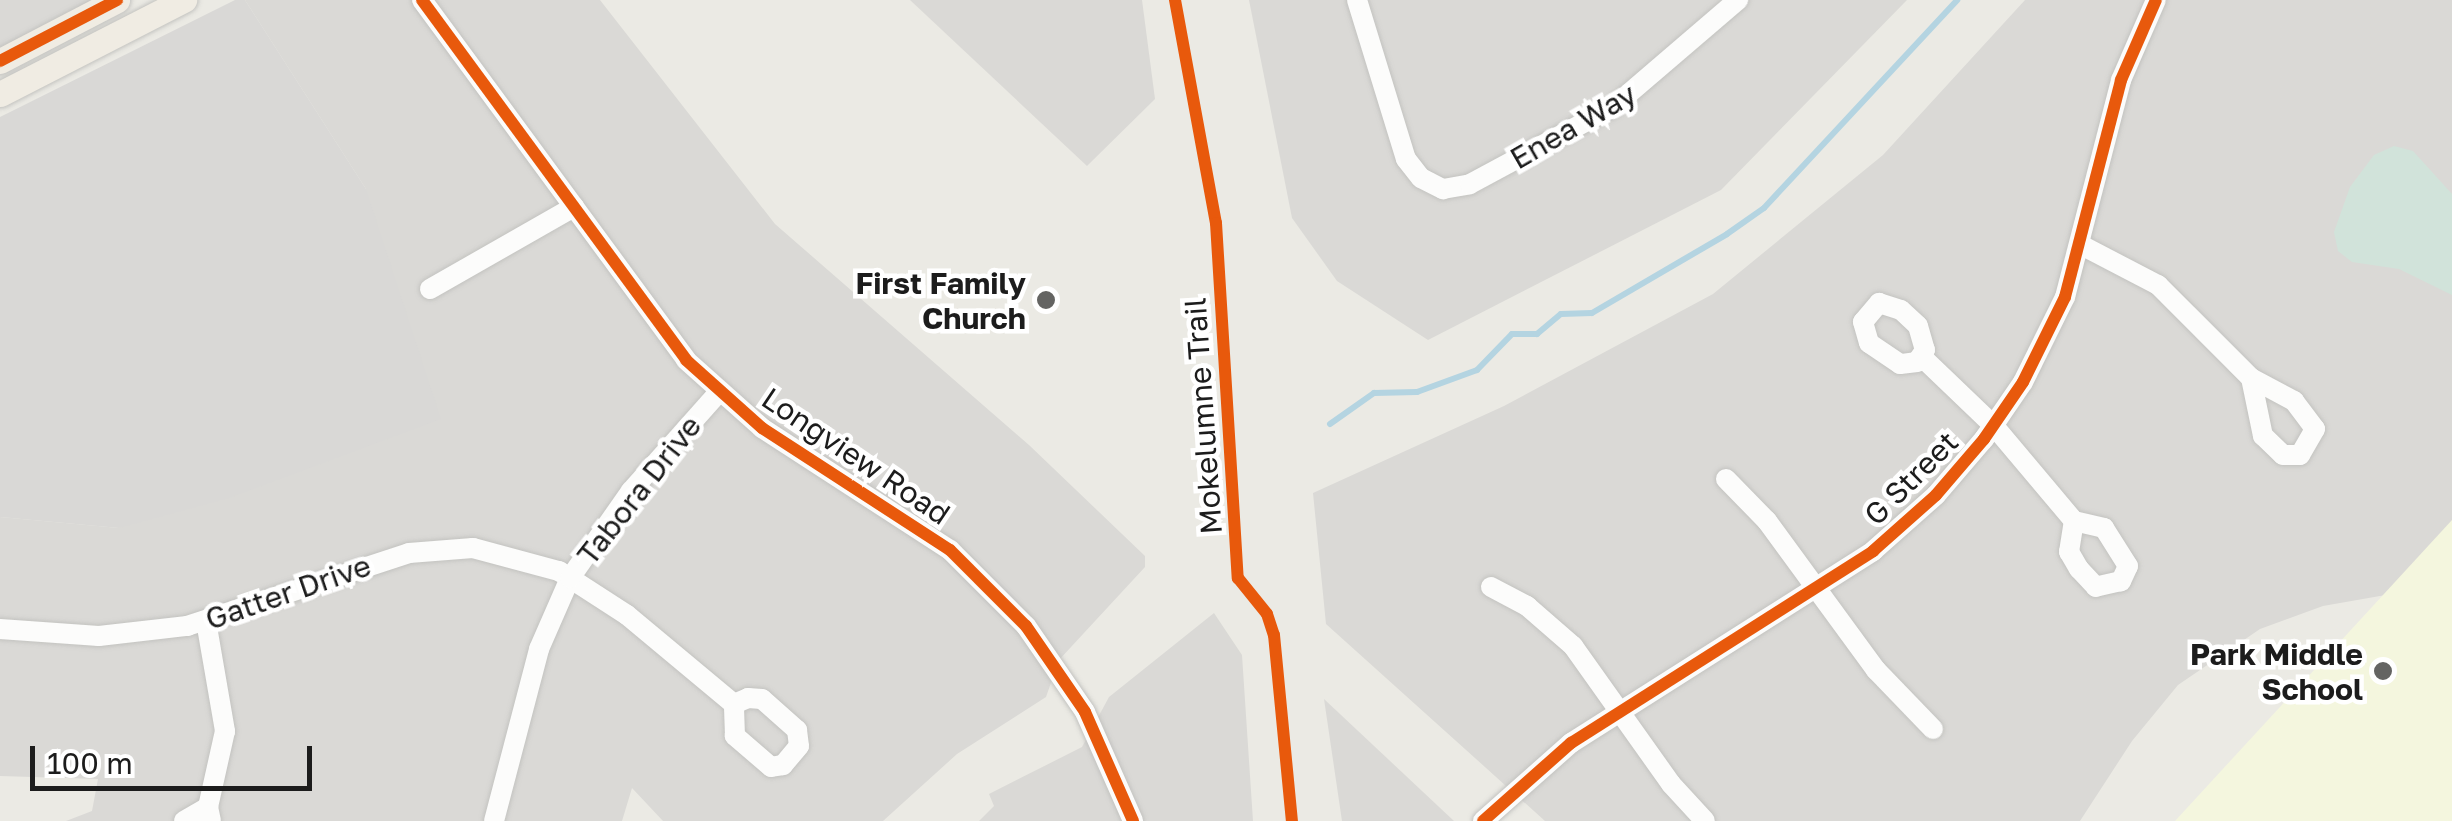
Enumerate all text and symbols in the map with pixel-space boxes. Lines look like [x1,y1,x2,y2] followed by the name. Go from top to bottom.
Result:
[1504,76,1642,176] street label: Enea Way
[856,265,1026,336] place label: First Family Church
[1035,289,1057,311] marker: First Family Church
[1177,296,1229,536] street label: Mokelumne Trail
[755,380,957,532] street label: Longview Road
[570,408,708,572] street label: Tabora Drive
[1857,424,1965,532] street label: G Street
[201,547,375,637] street label: Gatter Drive
[2190,636,2363,706] place label: Park Middle School
[2372,660,2394,682] marker: Park Middle School
[35,726,318,788] scale bar
[47,745,133,781] text: 100 m

